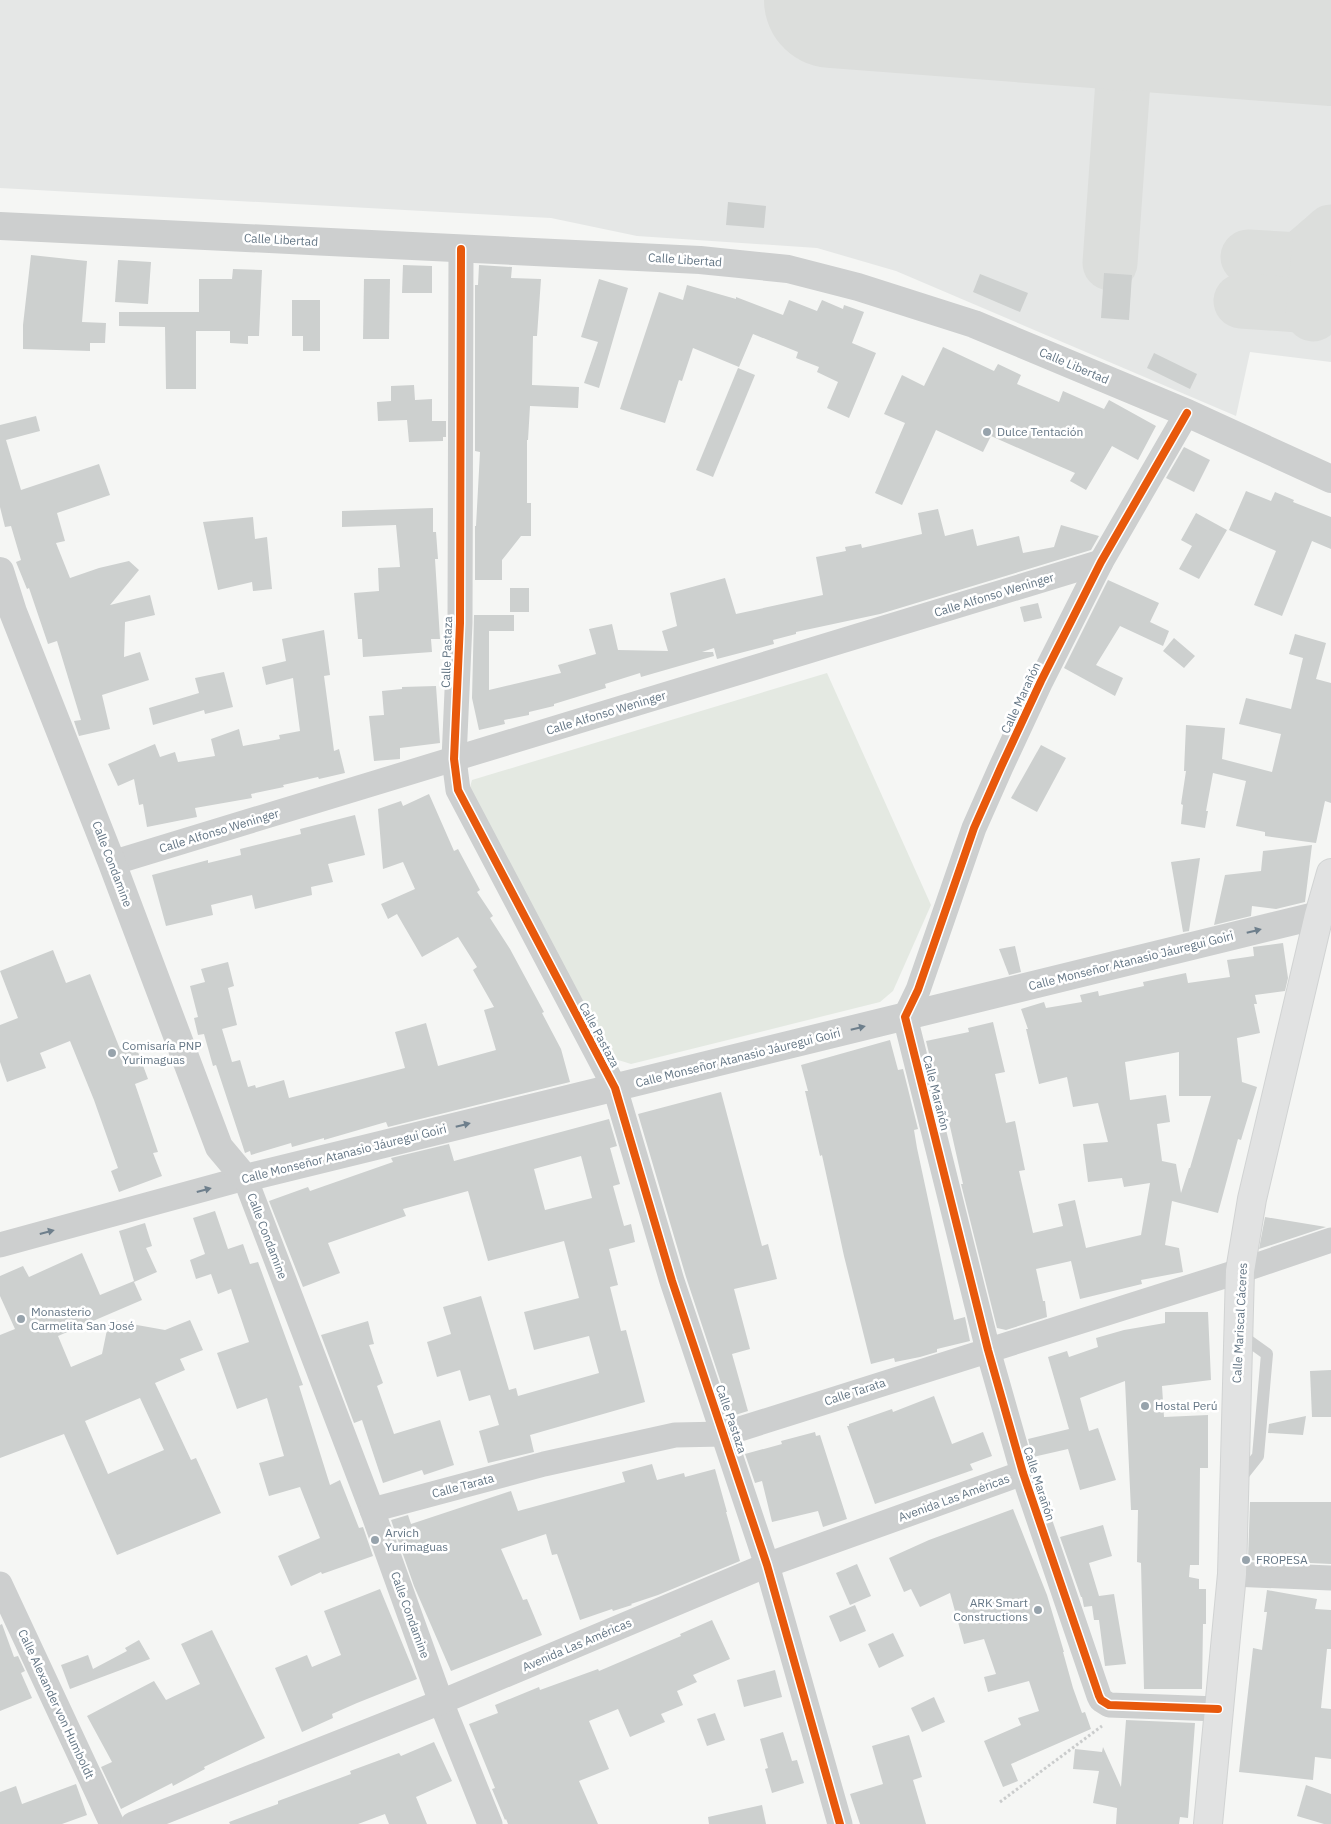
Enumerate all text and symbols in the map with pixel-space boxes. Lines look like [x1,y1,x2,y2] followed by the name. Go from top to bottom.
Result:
[244,230,319,249] street label: Calle Libertad
[647,249,723,270] street label: Calle Libertad
[1037,344,1111,387] street label: Calle Libertad
[997,424,1083,439] place label: Dulce Tentación
[981,426,993,438] marker: Dulce Tentación
[932,569,1056,620] street label: Calle Alfonso Weninger
[438,615,455,688] street label: Calle Pastaza
[997,660,1044,736] street label: Calle Marañón
[544,687,668,738] street label: Calle Alfonso Weninger
[157,805,281,856] street label: Calle Alfonso Weninger
[89,819,136,909] street label: Calle Condamine
[1247,927,1262,935] one-way arrow
[1027,928,1235,993] street label: Calle Monseñor Atanasio Jáuregui Goiri
[576,1000,623,1070] street label: Calle Pastaza
[851,1024,866,1032] one-way arrow
[634,1025,842,1090] street label: Calle Monseñor Atanasio Jáuregui Goiri
[122,1038,202,1067] place label: Comisaría PNP Yurimaguas
[106,1047,118,1059] marker: Comisaría PNP Yurimaguas
[920,1054,953,1132] street label: Calle Marañón
[240,1121,448,1186] street label: Calle Monseñor Atanasio Jáuregui Goiri
[455,1121,470,1129] one-way arrow
[196,1185,211,1193] one-way arrow
[244,1191,291,1281] street label: Calle Condamine
[39,1228,55,1236] one-way arrow
[1229,1262,1250,1384] street label: Calle Mariscal Cáceres
[31,1304,135,1333] place label: Monasterio Carmelita San José
[15,1313,27,1325] marker: Monasterio Carmelita San José
[822,1374,888,1408] street label: Calle Tarata
[713,1383,750,1456] street label: Calle Pastaza
[1155,1398,1218,1413] place label: Hostal Perú
[1139,1400,1151,1412] marker: Hostal Perú
[1020,1445,1059,1523] street label: Calle Marañón
[430,1470,496,1501] street label: Calle Tarata
[896,1470,1012,1525] street label: Avenida Las Américas
[385,1525,448,1554] place label: Arvich Yurimaguas
[369,1534,381,1546] marker: Arvich Yurimaguas
[1256,1552,1308,1567] place label: FROPESA
[1240,1554,1252,1566] marker: FROPESA
[388,1570,433,1661] street label: Calle Condamine
[953,1595,1028,1624] place label: ARK Smart Constructions
[1032,1604,1044,1616] marker: ARK Smart Constructions
[520,1615,634,1674] street label: Avenida Las Américas
[15,1627,98,1781] street label: Calle Alexander von Humboldt

